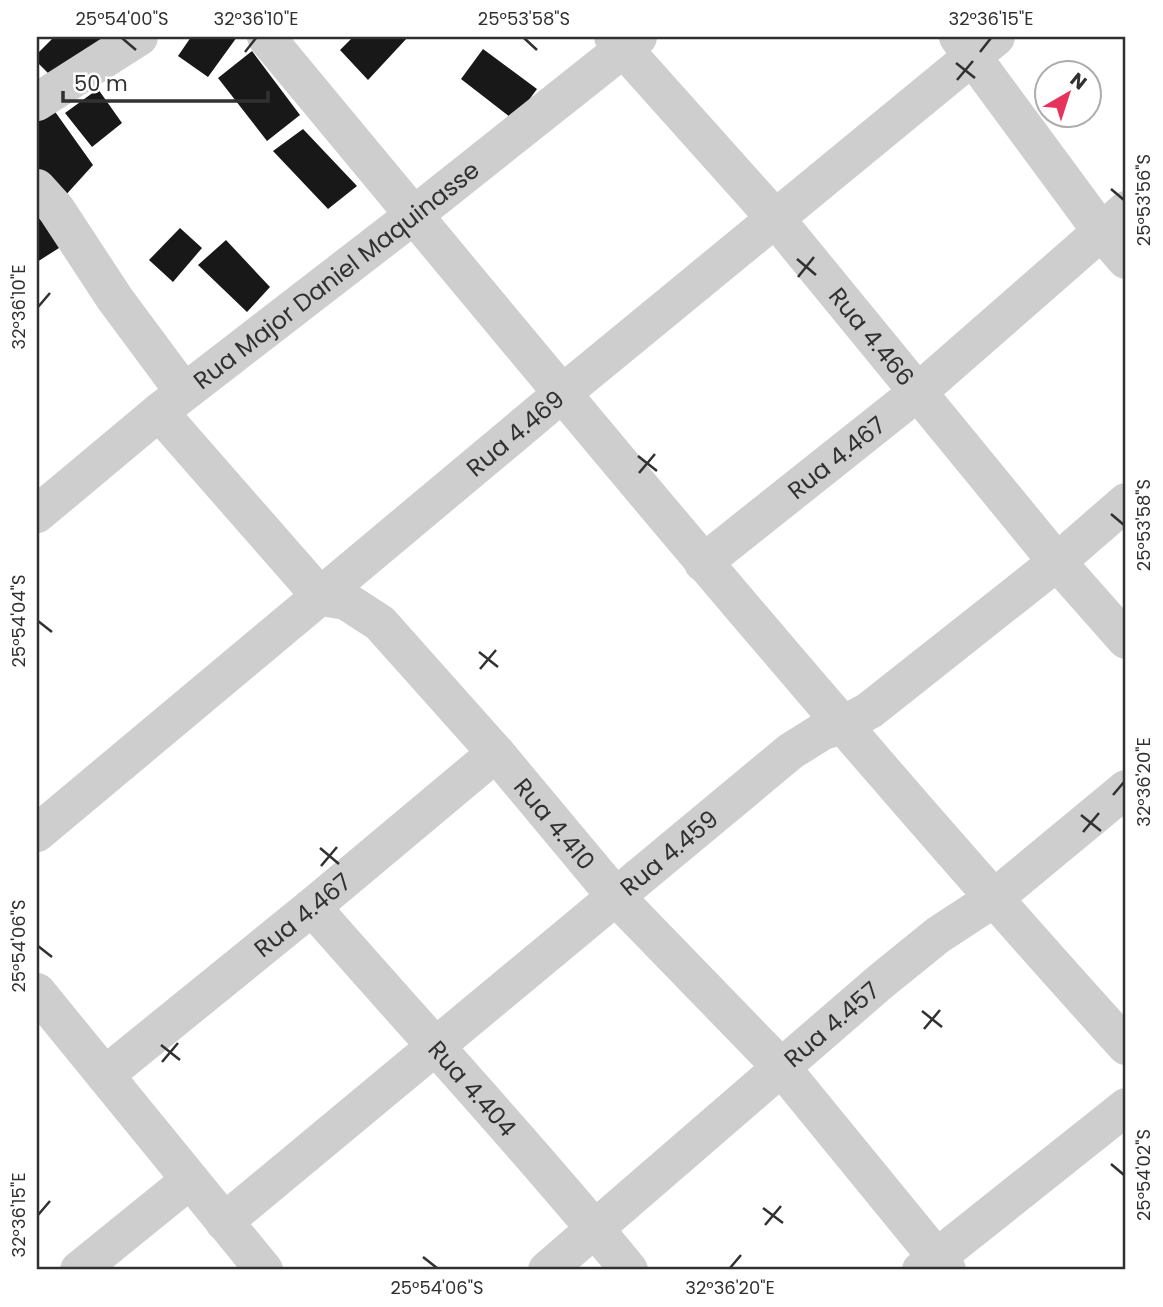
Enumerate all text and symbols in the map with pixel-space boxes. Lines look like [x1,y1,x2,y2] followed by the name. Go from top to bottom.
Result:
[76,6,168,31] text: 25°54'00"S
[214,6,298,31] text: 32°36'10"E
[478,6,570,31] text: 25°53'58"S
[949,6,1033,31] text: 32°36'15"E
[63,60,268,104] scale bar
[1034,60,1104,130] north arrow
[1064,66,1092,96] text: N
[74,69,128,98] text: 50 m
[186,153,486,396] street label: Rua Major Daniel Maquinasse
[1131,154,1156,246] text: 25°53'56"S
[6,265,31,349] text: 32°36'10"E
[822,280,922,393] street label: Rua 4.466
[459,383,571,484] street label: Rua 4.469
[780,408,892,506] street label: Rua 4.467
[1131,479,1156,571] text: 25°53'58"S
[6,575,31,667] text: 25°54'04"S
[1131,737,1156,827] text: 32°36'20"E
[507,771,603,877] street label: Rua 4.410
[613,802,725,903] street label: Rua 4.459
[247,865,358,964] street label: Rua 4.467
[6,899,31,993] text: 25°54'06"S
[777,974,886,1074] street label: Rua 4.457
[421,1033,524,1143] street label: Rua 4.404
[1131,1129,1156,1221] text: 25°54'02"S
[6,1173,31,1257] text: 32°36'15"E
[390,1275,484,1300] text: 25°54'06"S
[685,1275,775,1300] text: 32°36'20"E

